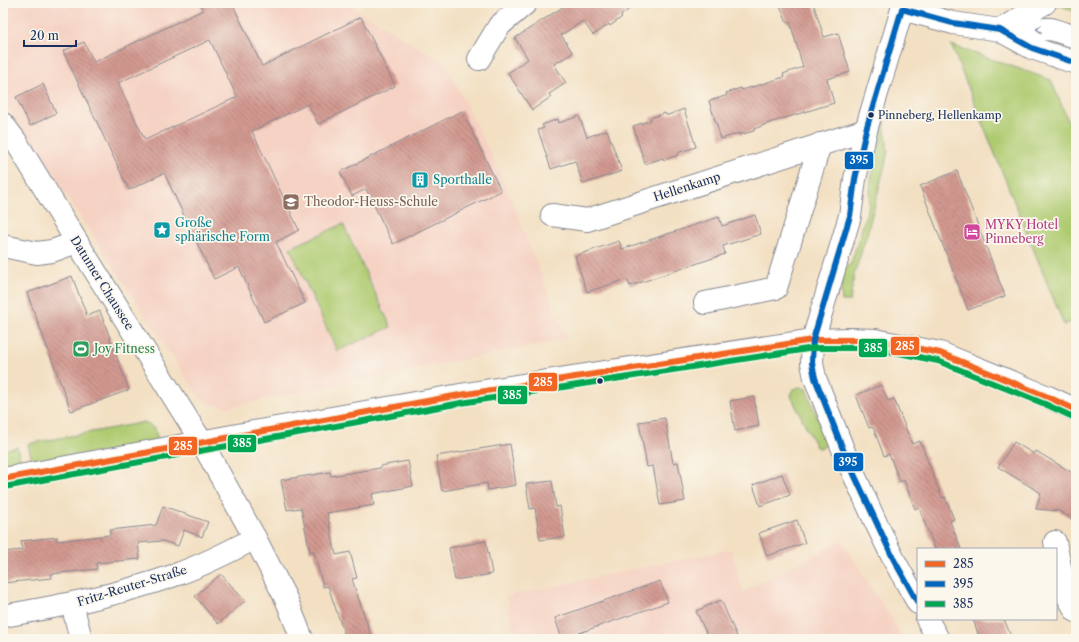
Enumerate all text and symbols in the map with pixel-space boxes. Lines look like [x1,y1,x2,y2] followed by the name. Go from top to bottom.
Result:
[24,22,76,48] scale bar
[1036,25,1042,33] one-way arrow
[30,28,59,43] text: 20 m
[878,108,1002,122] place label: Pinneberg, Hellenkamp
[866,110,876,120] marker: Pinneberg, Hellenkamp
[844,151,874,170] line badge: 395
[850,153,868,167] text: 395
[651,169,722,204] street label: Hellenkamp
[410,170,430,190] building icon: Sporthalle
[433,172,492,187] place label: Sporthalle
[281,192,301,212] school or university icon: Theodor-Heuss-Schule
[304,194,438,209] place label: Theodor-Heuss-Schule
[175,215,270,244] place label: Große sphärische Form
[985,217,1058,246] place label: MYKY Hotel Pinneberg
[152,220,172,240] place icon: Große sphärische Form
[962,222,982,242] hotel icon: MYKY Hotel Pinneberg
[67,233,138,333] street label: Datumer Chaussee
[890,336,920,356] line badge: 285
[858,338,888,358] line badge: 385
[71,339,91,359] sports icon: Joy Fitness
[895,339,915,353] text: 285
[92,341,155,356] place label: Joy Fitness
[863,341,883,355] text: 385
[528,372,558,392] line badge: 285
[533,375,553,389] text: 285
[595,376,605,386] unlabelled marker
[497,385,528,405] line badge: 385
[502,388,522,402] text: 385
[227,434,257,453] line badge: 385
[168,436,198,456] line badge: 285
[232,436,252,450] text: 385
[173,439,193,453] text: 285
[833,452,864,472] line badge: 395
[839,455,857,469] text: 395
[917,548,1057,620] legend
[953,556,974,571] text: 285
[75,562,189,609] street label: Fritz-Reuter-Straße
[953,576,973,591] text: 395
[953,596,973,611] text: 385

